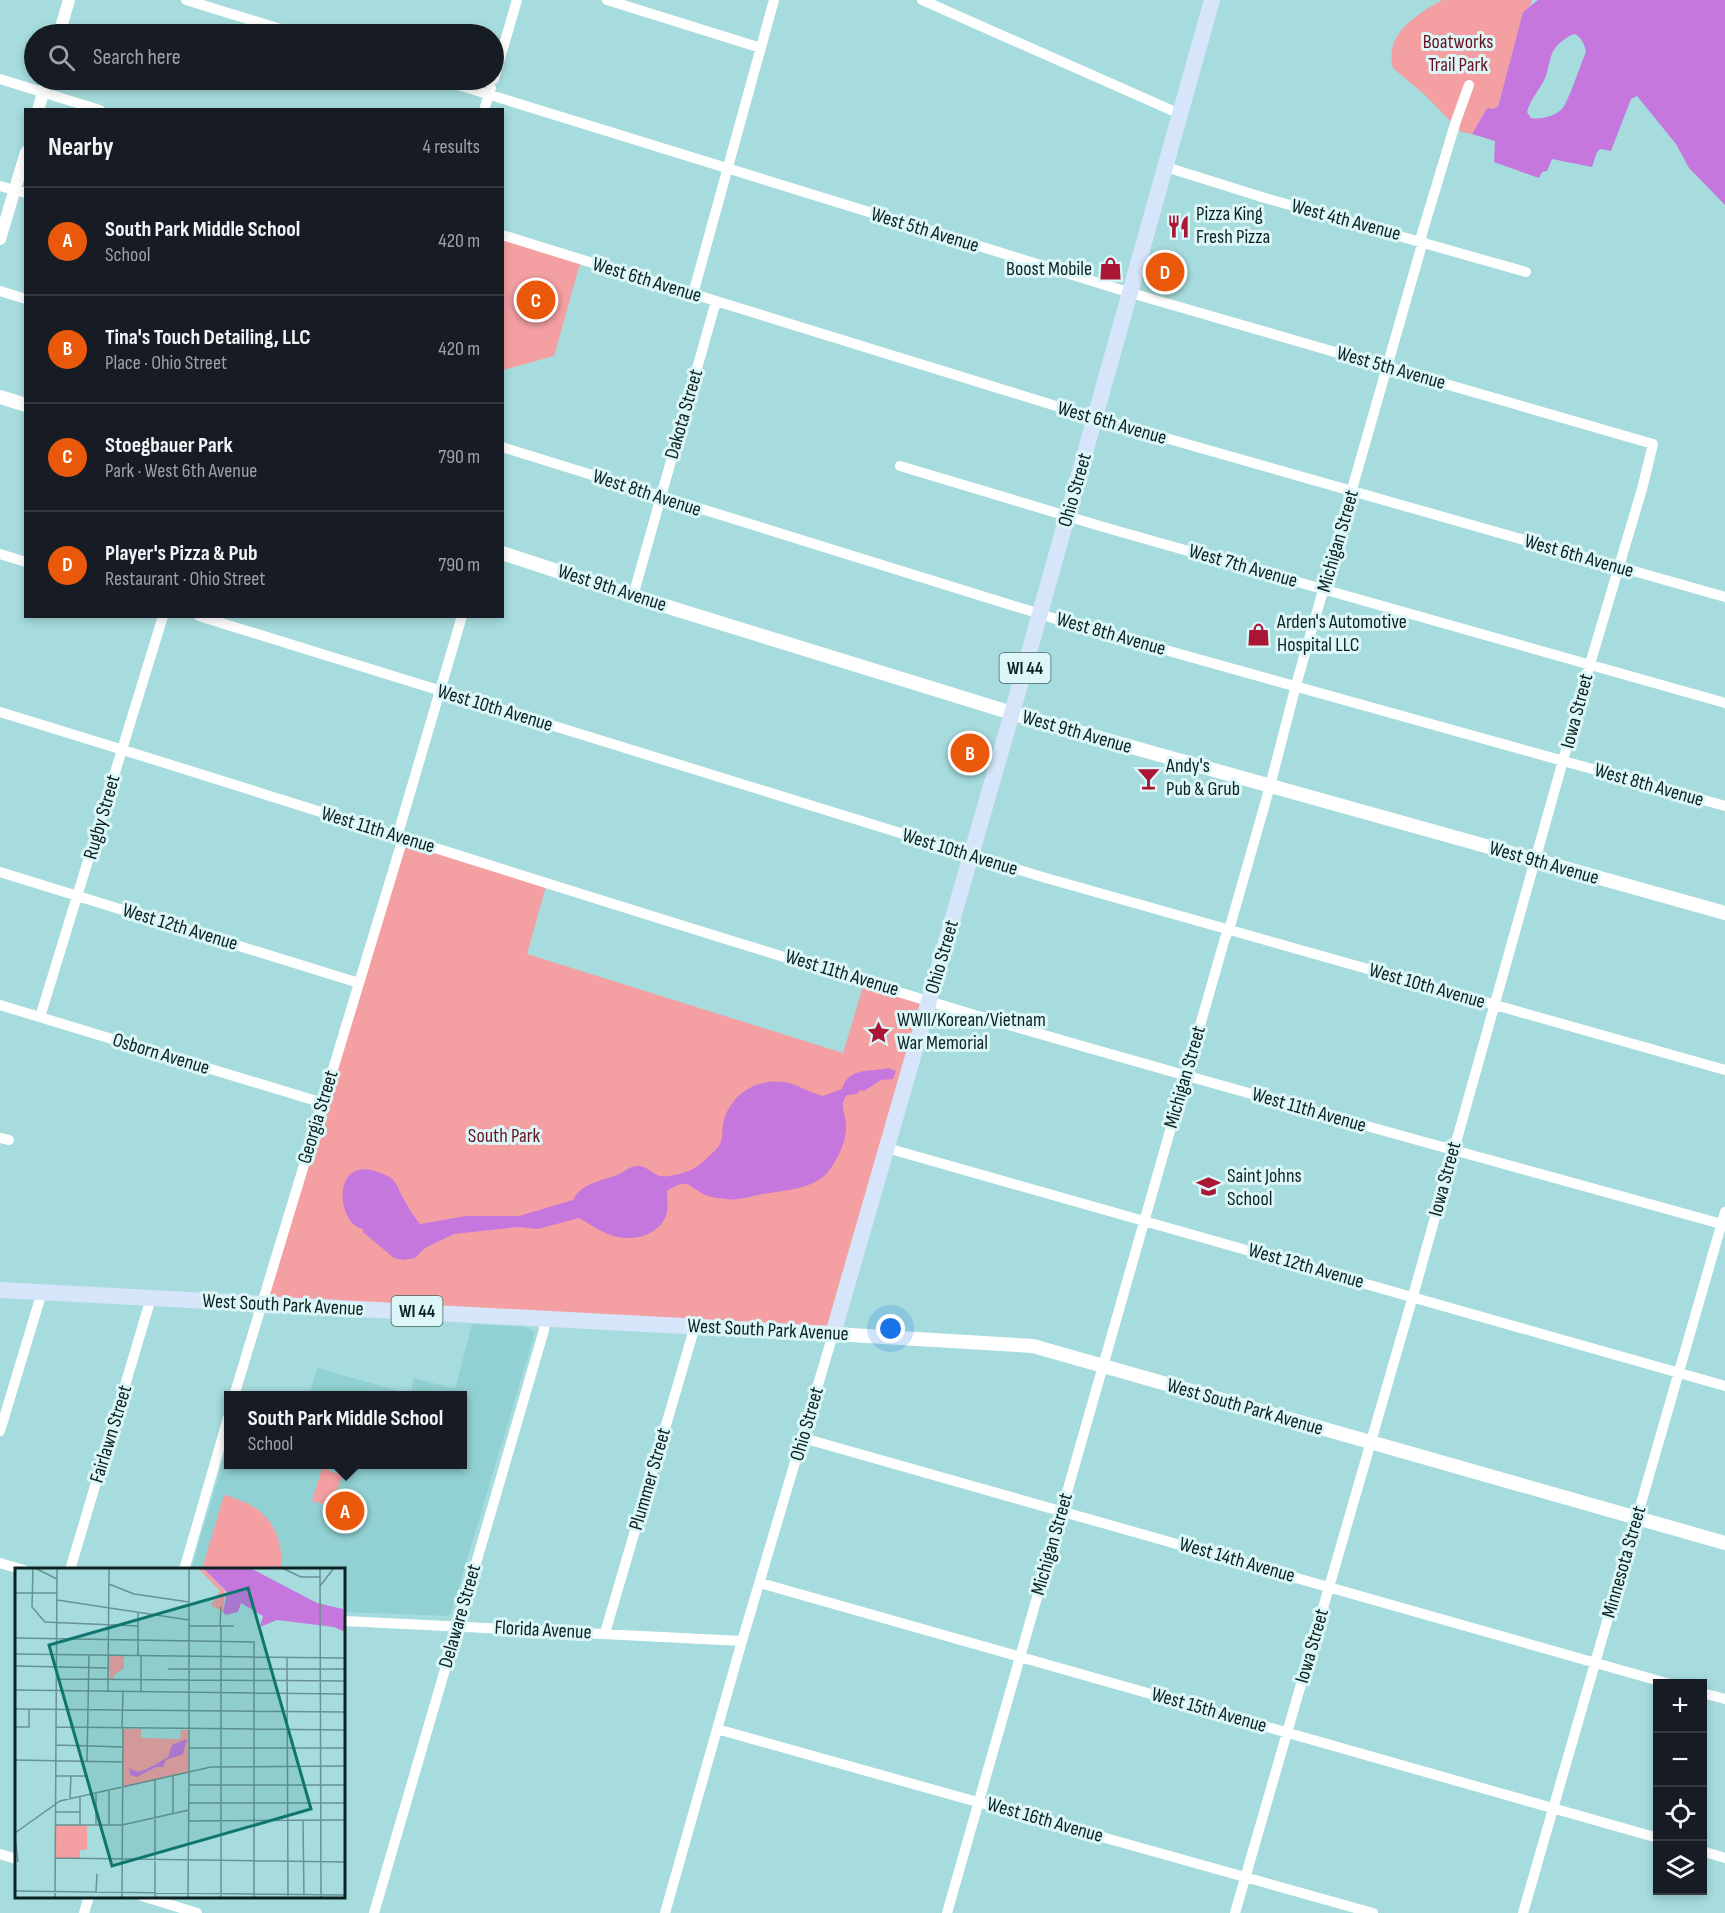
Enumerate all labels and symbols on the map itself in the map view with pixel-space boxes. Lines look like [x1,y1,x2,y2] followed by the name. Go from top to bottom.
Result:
[1423,30,1493,77] park label: Boatworks Trail Park
[1289,194,1403,246] street label: West 4th Avenue
[868,202,982,258] street label: West 5th Avenue
[1196,202,1270,249] place label: Pizza King Fresh Pizza
[1165,213,1191,239] restaurant icon: Pizza King Fresh Pizza
[1146,250,1184,294] pin: D
[590,252,704,308] street label: West 6th Avenue
[1097,256,1123,282] shop icon: Boost Mobile
[1006,257,1092,281] place label: Boost Mobile
[516,278,556,322] pin: C
[1334,341,1448,395] street label: West 5th Avenue
[660,366,708,462] street label: Dakota Street
[1055,396,1169,450] street label: West 6th Avenue
[1053,450,1097,530] street label: Ohio Street
[590,464,704,522] street label: West 8th Avenue
[1312,487,1364,595] street label: Michigan Street
[1522,529,1636,583] street label: West 6th Avenue
[1186,539,1300,593] street label: West 7th Avenue
[555,559,669,617] street label: West 9th Avenue
[1054,607,1168,661] street label: West 8th Avenue
[1276,610,1407,657] place label: Arden's Automotive Hospital LLC
[1246,621,1272,647] shop icon: Arden's Automotive Hospital LLC
[1000,653,1050,683] road number: WI 44
[1556,671,1598,751] street label: Iowa Street
[434,679,556,737] street label: West 10th Avenue
[1019,705,1135,759] street label: West 9th Avenue
[950,730,990,776] pin: B
[1165,754,1240,801] place label: Andy's Pub & Grub
[1592,758,1706,812] street label: West 8th Avenue
[1135,765,1161,791] bar icon: Andy's Pub & Grub
[78,772,126,862] street label: Rugby Street
[318,801,438,859] street label: West 11th Avenue
[899,823,1021,881] street label: West 10th Avenue
[1486,836,1602,890] street label: West 9th Avenue
[119,898,241,956] street label: West 12th Avenue
[920,917,964,997] street label: Ohio Street
[782,944,902,1002] street label: West 11th Avenue
[1366,958,1488,1014] street label: West 10th Avenue
[897,1008,1046,1055] place label: WWII/Korean/Vietnam War Memorial
[866,1019,892,1045] place icon: WWII/Korean/Vietnam War Memorial
[1159,1023,1211,1131] street label: Michigan Street
[110,1028,212,1080] street label: Osborn Avenue
[292,1067,344,1167] street label: Georgia Street
[1249,1082,1369,1138] street label: West 11th Avenue
[468,1124,541,1148] park label: South Park
[1424,1139,1466,1219] street label: Iowa Street
[1227,1164,1302,1211] place label: Saint Johns School
[1196,1174,1222,1200] school or university icon: Saint Johns School
[1245,1238,1367,1294] street label: West 12th Avenue
[202,1289,364,1321] street label: West South Park Avenue
[392,1296,442,1326] road number: WI 44
[687,1314,849,1346] street label: West South Park Avenue
[876,1314,905,1343] your location
[1164,1373,1326,1441] street label: West South Park Avenue
[85,1382,137,1486] street label: Fairlawn Street
[785,1384,829,1464] street label: Ohio Street
[624,1425,676,1533] street label: Plummer Street
[326,1488,364,1534] pin: A
[1026,1490,1078,1598] street label: Michigan Street
[1597,1503,1651,1621] street label: Minnesota Street
[1176,1532,1298,1588] street label: West 14th Avenue
[434,1561,486,1671] street label: Delaware Street
[15,1568,345,1898] inset map
[1290,1606,1334,1686] street label: Iowa Street
[494,1615,592,1645] street label: Florida Avenue
[1149,1682,1269,1738] street label: West 15th Avenue
[984,1792,1106,1848] street label: West 16th Avenue

